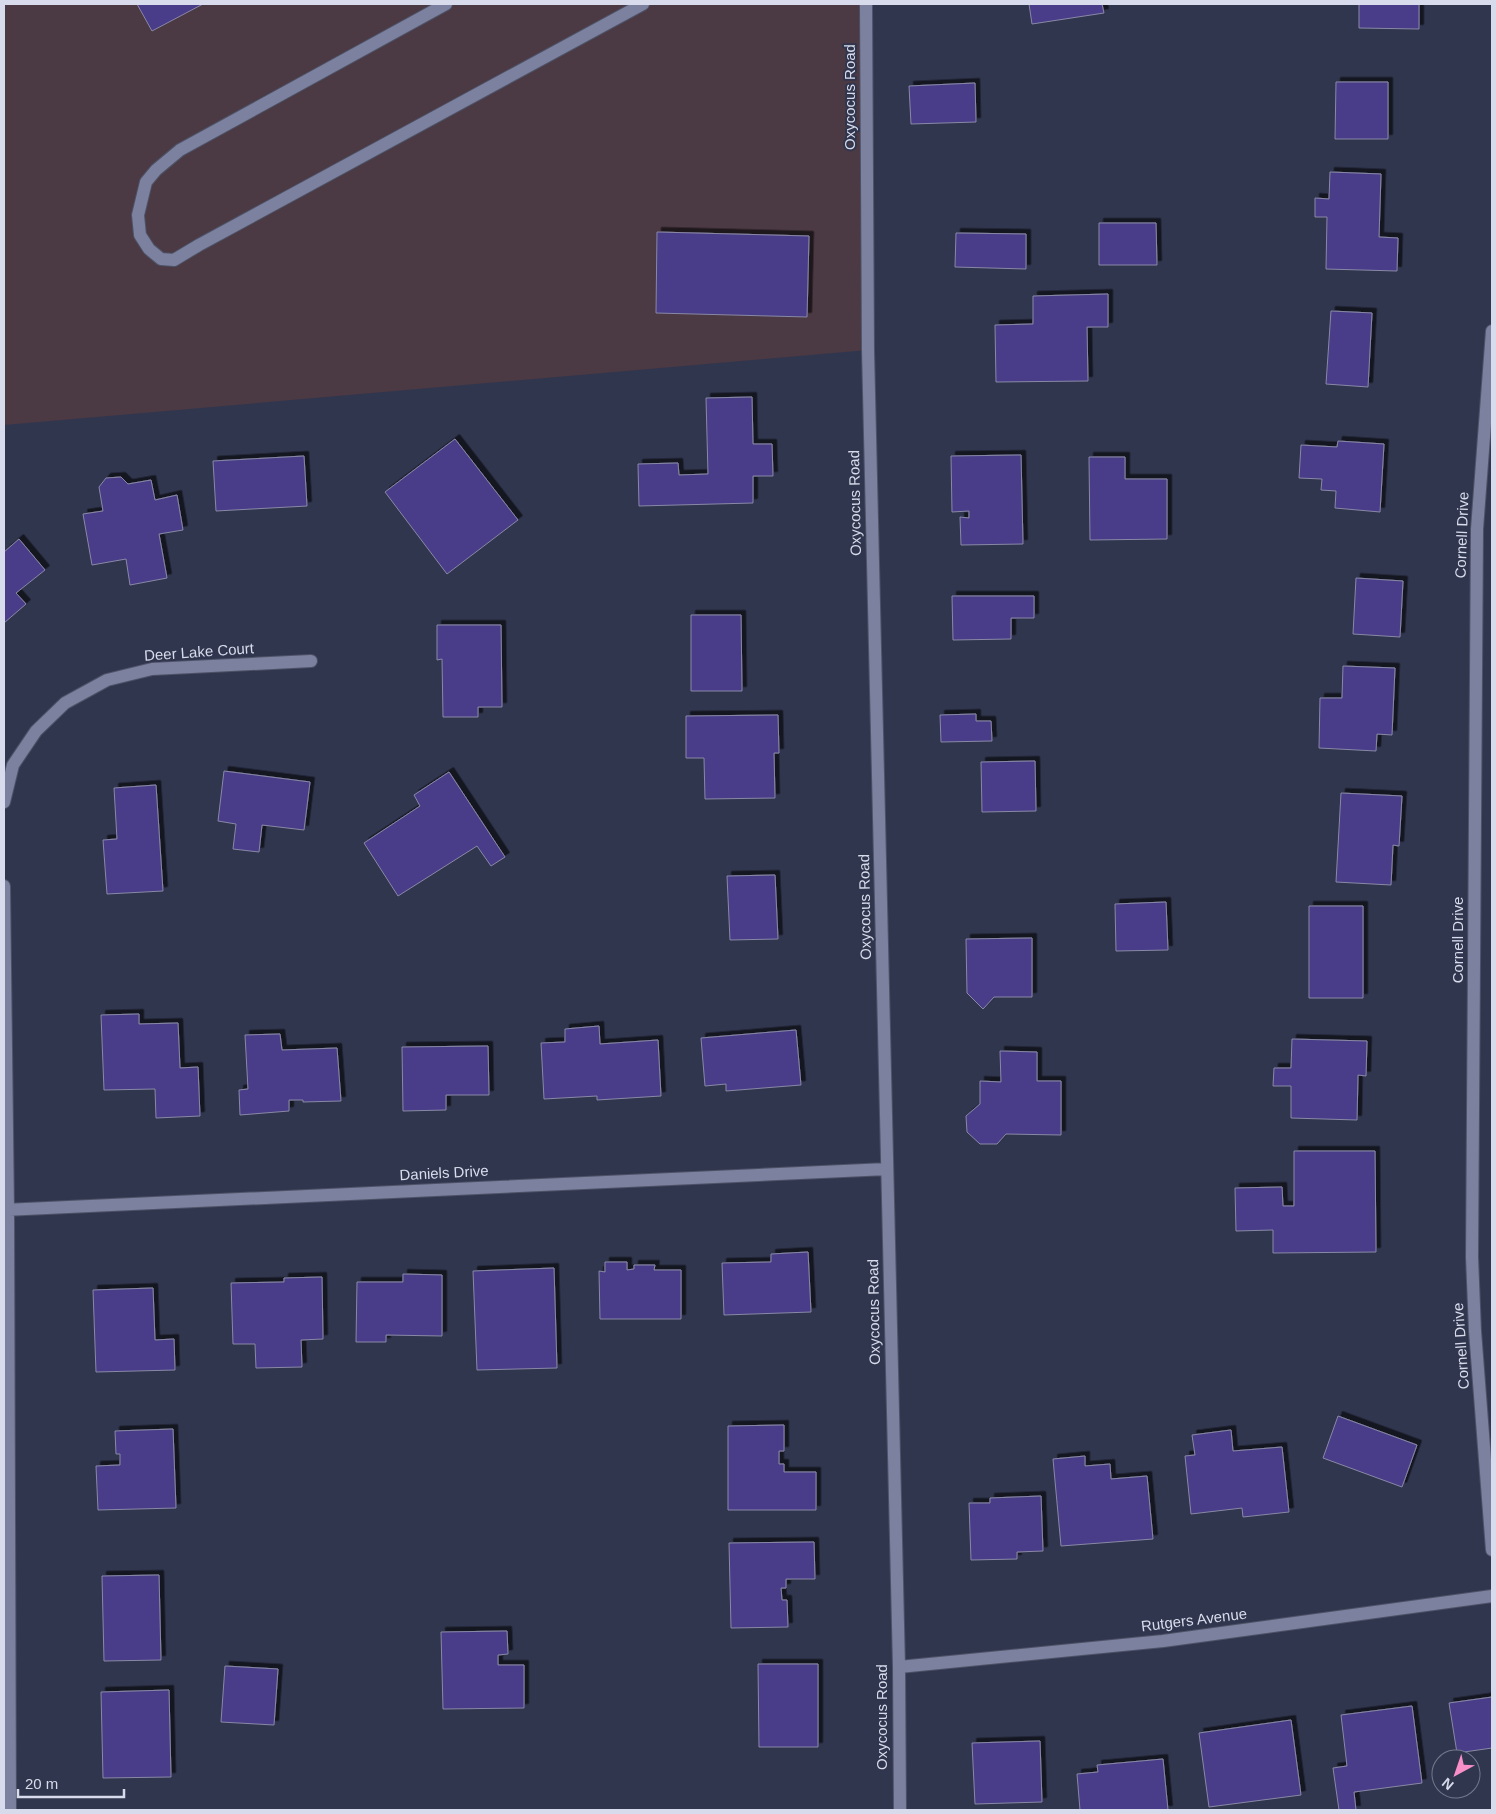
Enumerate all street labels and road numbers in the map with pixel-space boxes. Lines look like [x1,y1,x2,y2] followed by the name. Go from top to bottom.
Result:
[841,44,858,150] street label: Oxycocus Road
[845,450,864,556] street label: Oxycocus Road
[1451,491,1472,579] street label: Cornell Drive
[143,639,255,664] street label: Deer Lake Court
[855,854,874,960] street label: Oxycocus Road
[1449,897,1466,983] street label: Cornell Drive
[399,1162,489,1183] street label: Daniels Drive
[864,1259,883,1365] street label: Oxycocus Road
[1449,1302,1472,1390] street label: Cornell Drive
[1140,1605,1248,1634] street label: Rutgers Avenue
[873,1664,890,1770] street label: Oxycocus Road

